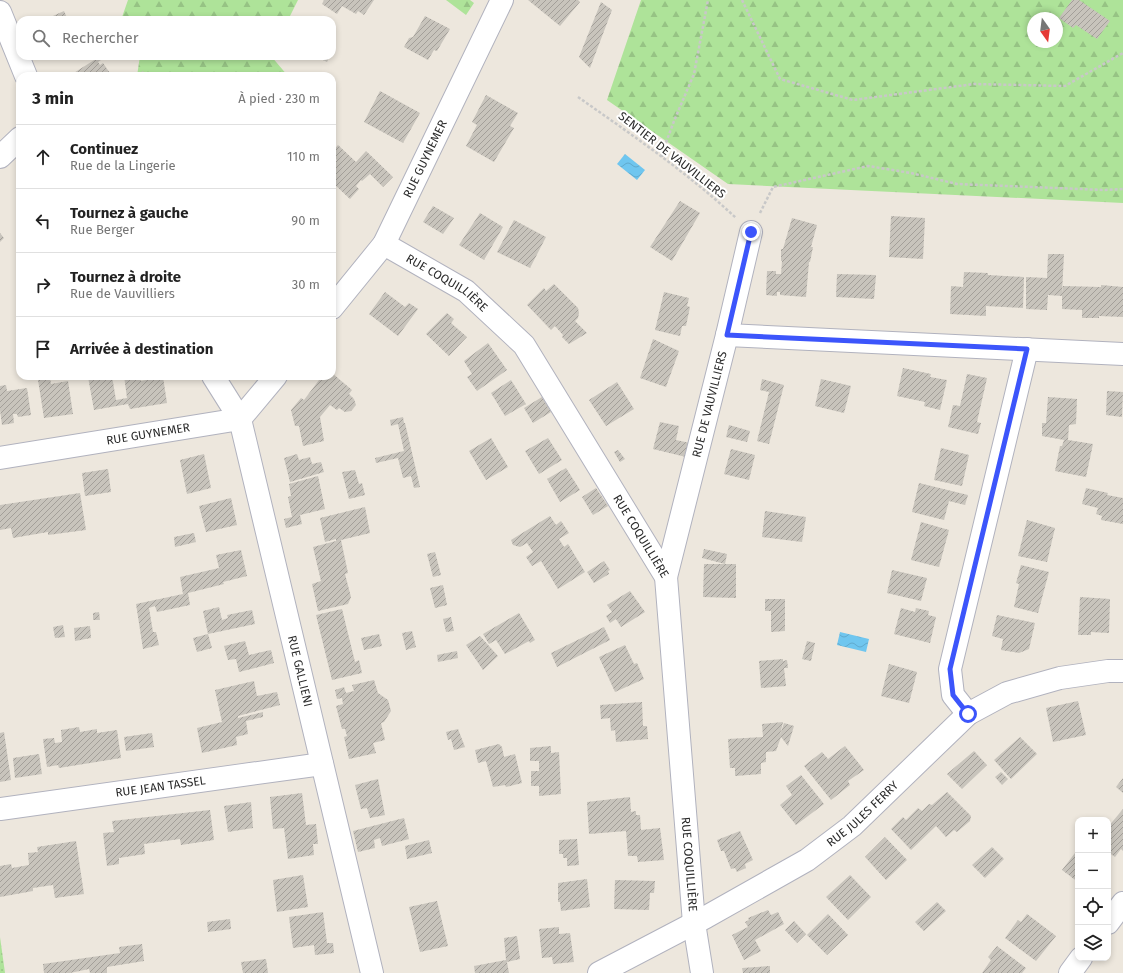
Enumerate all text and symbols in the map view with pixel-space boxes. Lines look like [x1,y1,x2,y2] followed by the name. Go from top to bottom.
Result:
[1027,12,1063,48] north arrow
[16,16,336,60] search box
[30,27,52,49] icon: search
[62,29,138,47] text: Rechercher
[32,88,74,109] text: 3 min
[238,91,320,106] text: À pied · 230 m
[616,109,729,201] street label: SENTIER DE VAUVILLIERS
[400,118,450,200] street label: RUE GUYNEMER
[70,140,138,158] text: Continuez
[32,146,54,168] icon: ahead
[287,149,320,164] text: 110 m
[70,158,176,173] text: Rue de la Lingerie
[70,204,189,222] text: Tournez à gauche
[32,210,54,232] icon: left
[291,213,320,228] text: 90 m
[70,222,134,237] text: Rue Berger
[742,223,760,241] route end
[404,251,491,315] street label: RUE COQUILLIÈRE
[70,268,181,286] text: Tournez à droite
[32,274,54,296] icon: right
[292,277,320,292] text: 30 m
[70,286,175,301] text: Rue de Vauvilliers
[32,338,54,360] icon: arrive
[70,340,213,358] text: Arrivée à destination
[689,349,730,459] street label: RUE DE VAUVILLIERS
[105,420,191,448] street label: RUE GUYNEMER
[610,492,672,580] street label: RUE COQUILLIÈRE
[285,634,315,708] street label: RUE GALLIENI
[959,705,977,723] route start
[114,773,206,800] street label: RUE JEAN TASSEL
[824,778,901,850] street label: RUE JULES FERRY
[678,816,700,912] street label: RUE COQUILLIÈRE
[1075,817,1111,961] map controls
[1075,817,1111,853] button: +
[1075,853,1111,889] button: −
[1075,889,1111,925] button: locate
[1075,925,1111,961] button: layers

